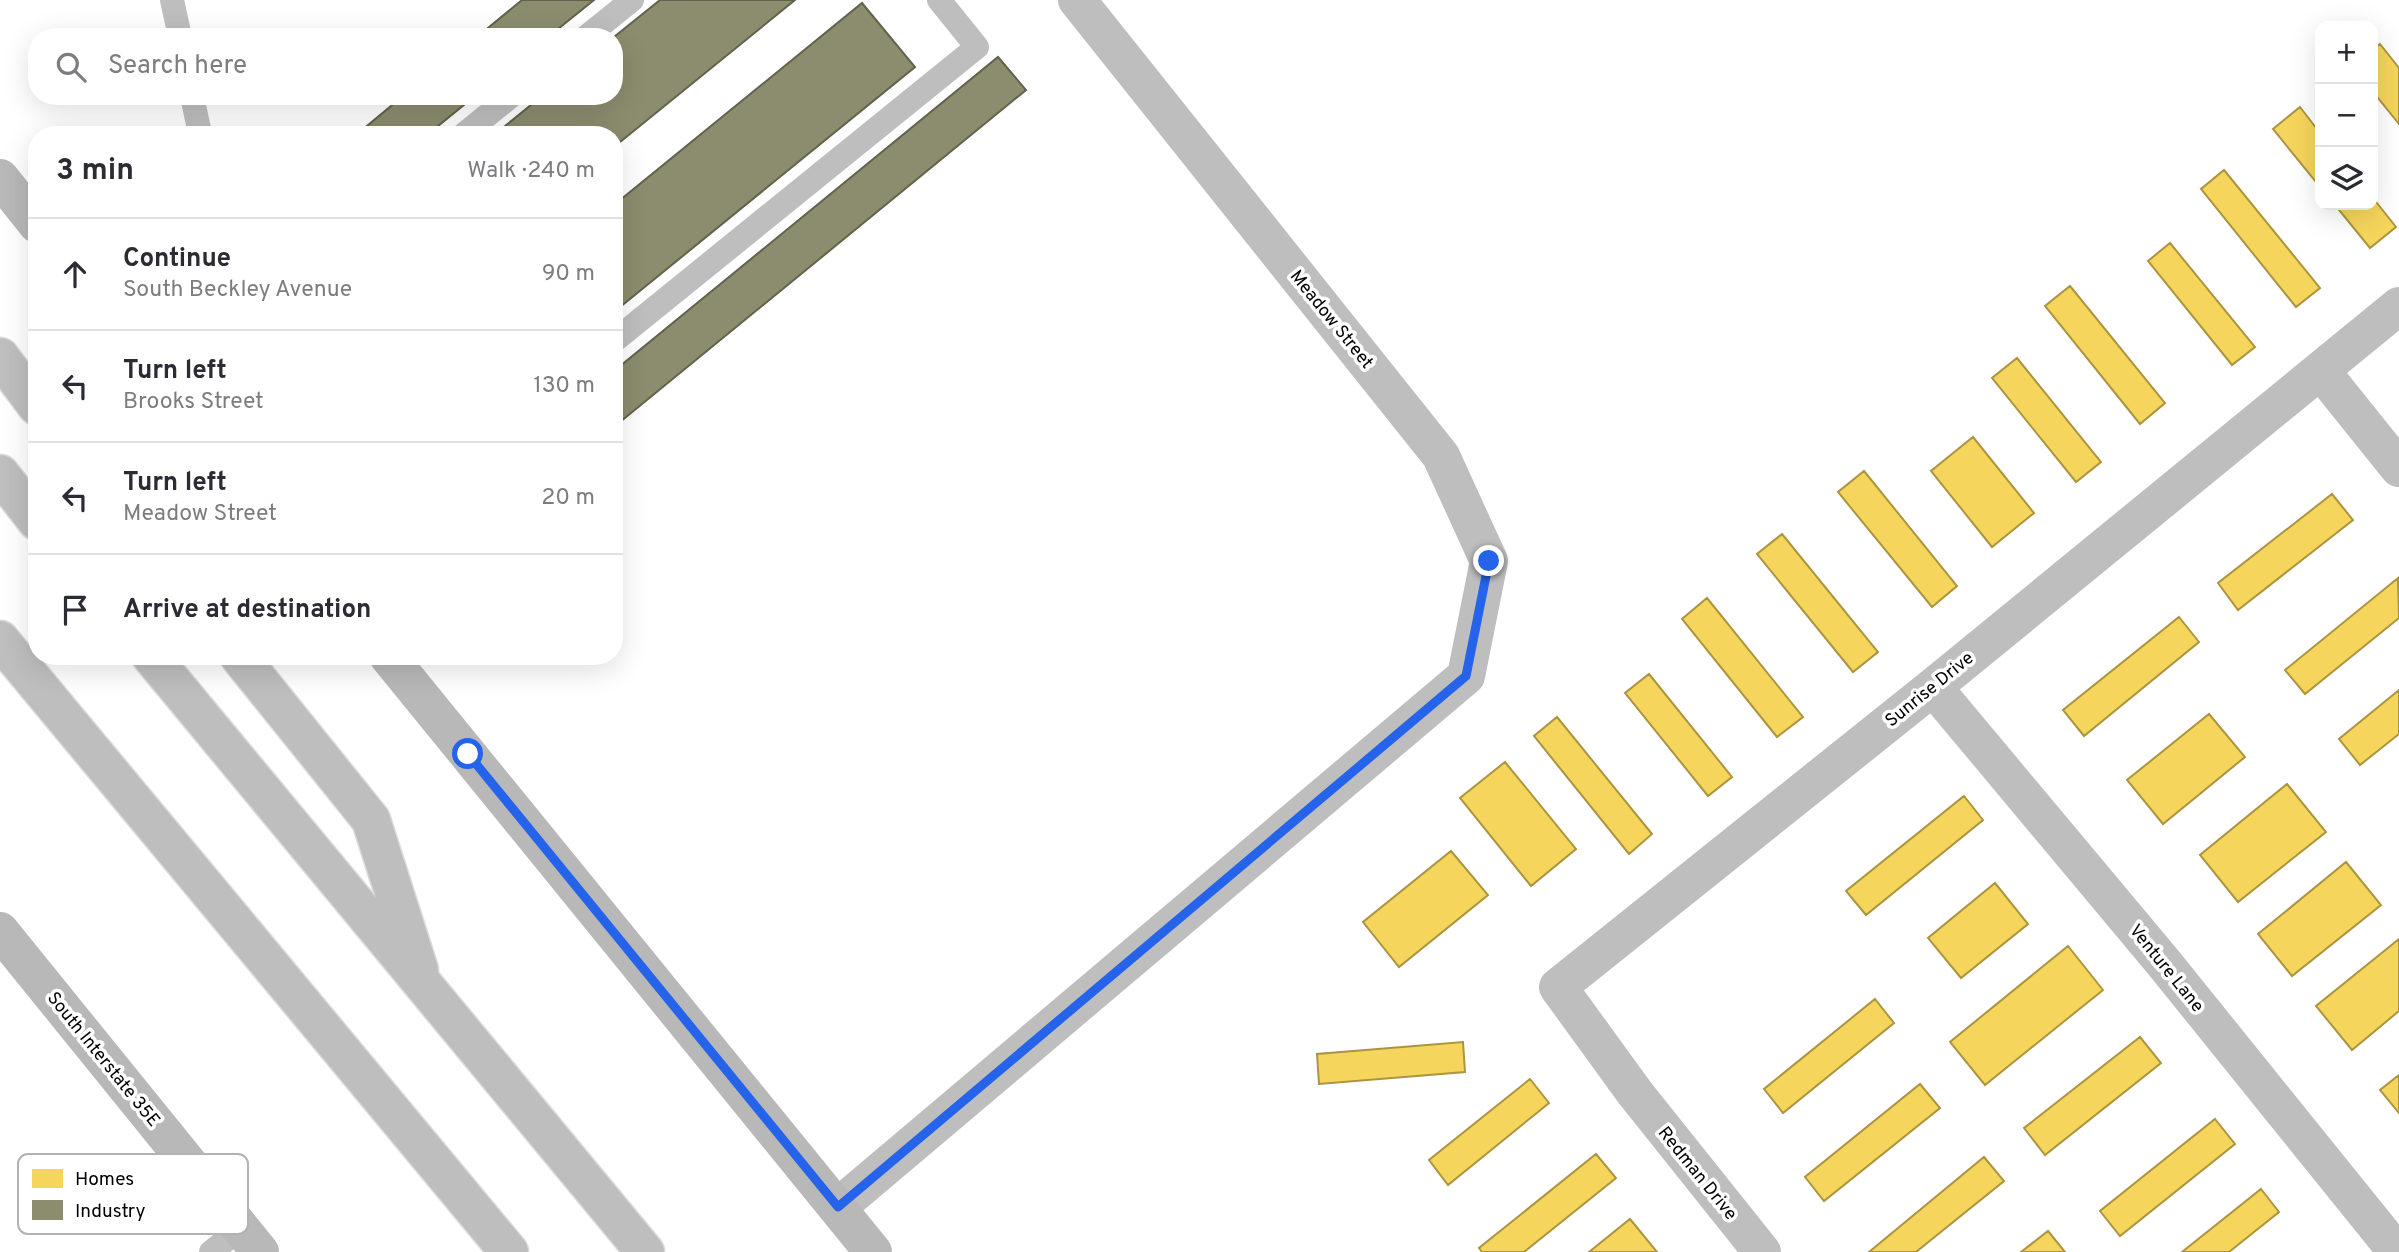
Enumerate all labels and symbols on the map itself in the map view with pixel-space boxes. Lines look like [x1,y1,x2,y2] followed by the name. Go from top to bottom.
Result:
[1284,266,1378,374] street label: Meadow Street
[1473,545,1504,576] route end
[1881,647,1979,733] street label: Sunrise Drive
[452,738,483,769] route start
[2123,920,2208,1018] street label: Venture Lane
[41,988,164,1132] street label: South Interstate 35E
[1652,1123,1742,1225] street label: Redman Drive
[18,1154,248,1234] legend
[75,1168,134,1192] text: Homes
[75,1200,145,1224] text: Industry

